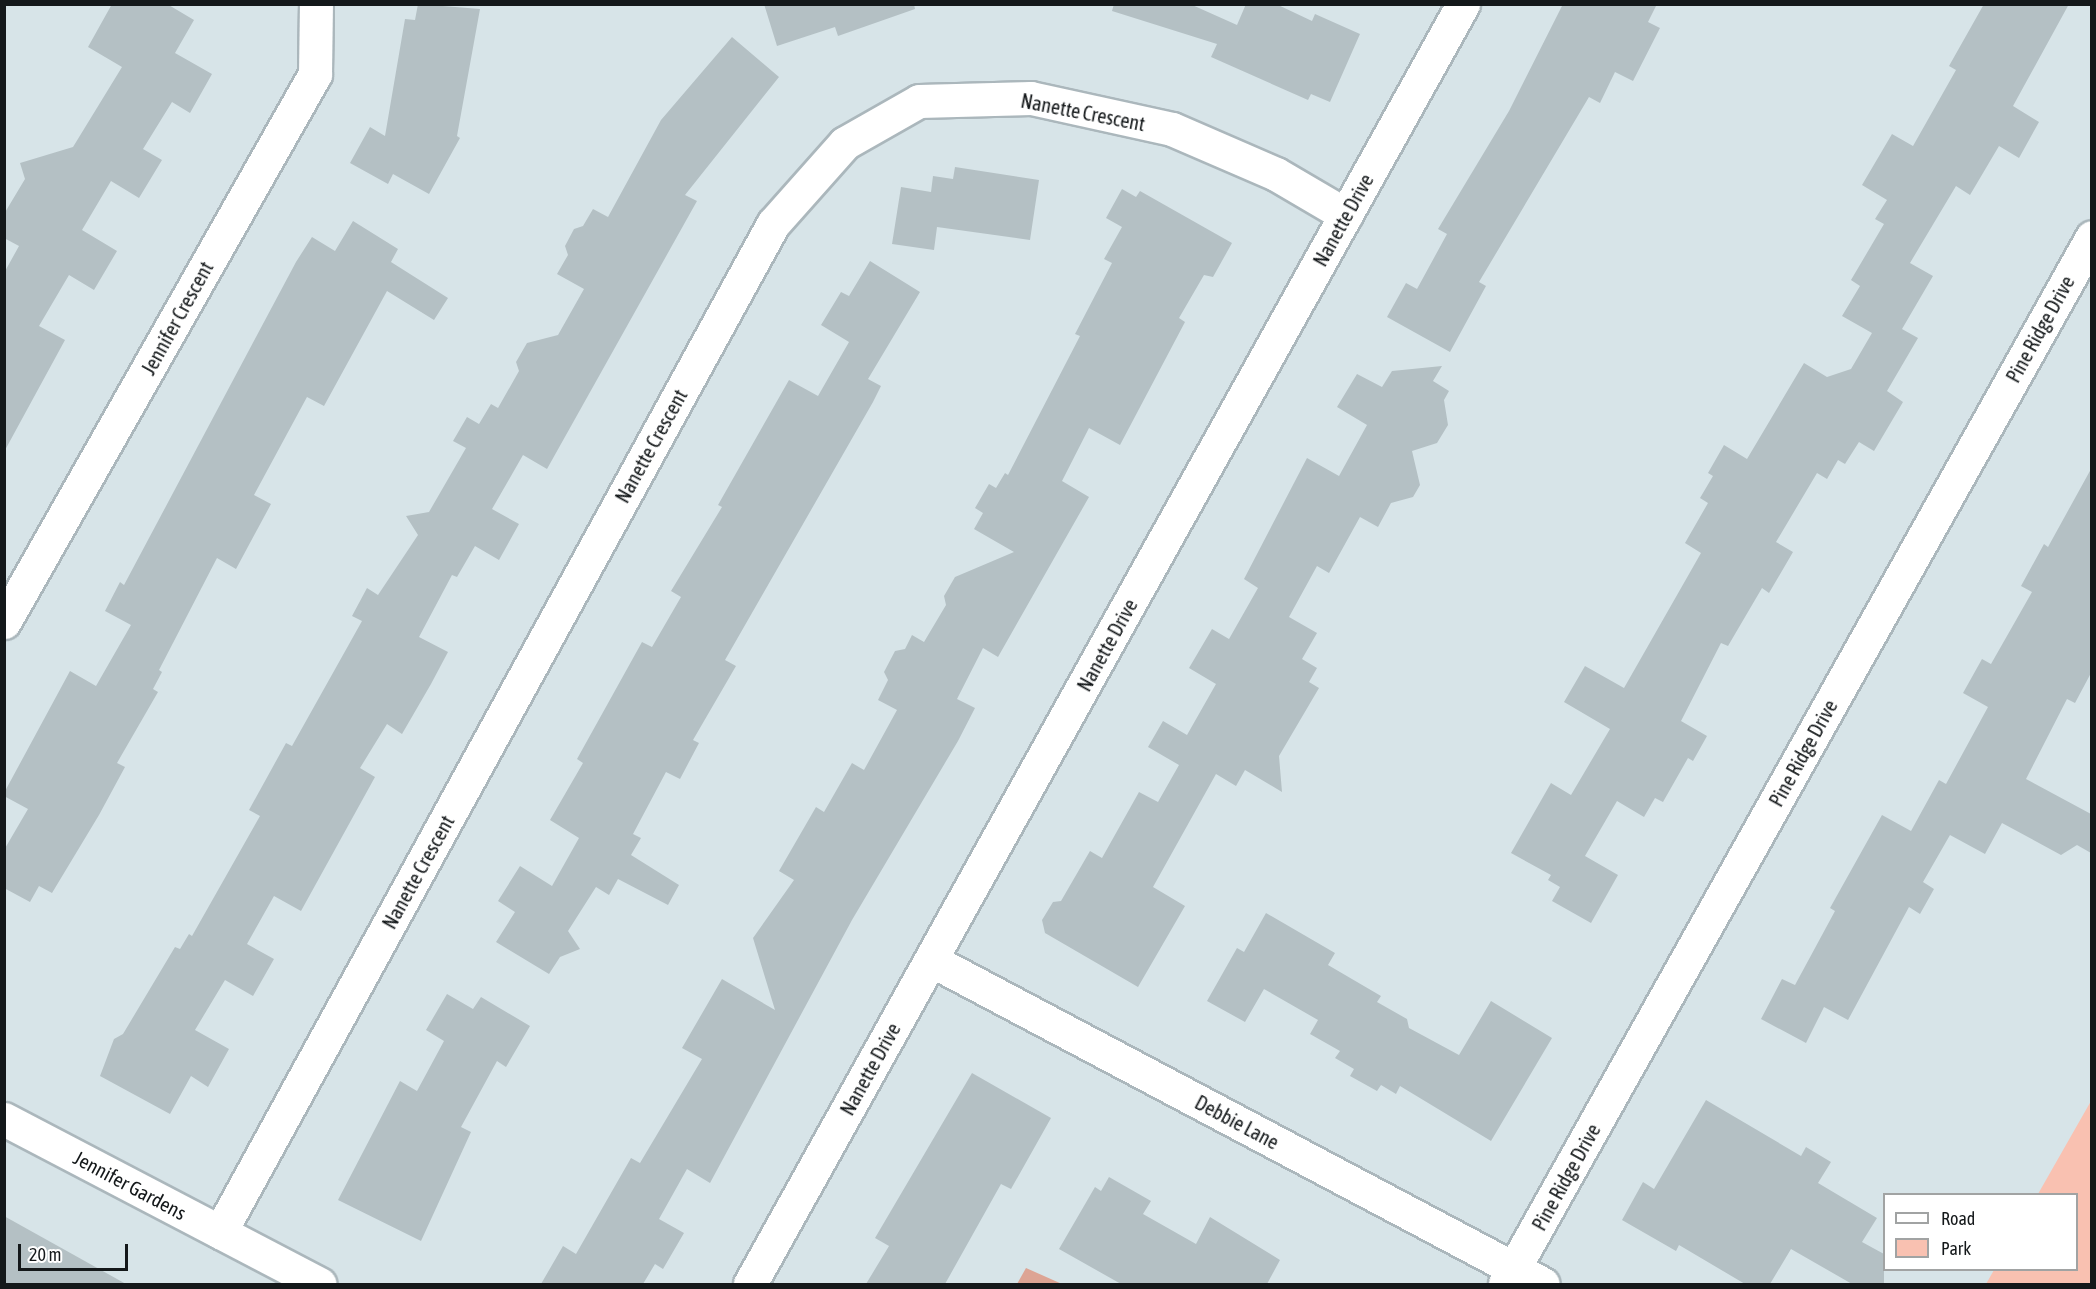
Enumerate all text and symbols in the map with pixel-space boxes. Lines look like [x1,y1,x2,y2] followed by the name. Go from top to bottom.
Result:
[1019,88,1147,136] street label: Nanette Crescent
[1308,170,1378,270] street label: Nanette Drive
[136,257,218,379] street label: Jennifer Crescent
[2001,271,2079,387] street label: Pine Ridge Drive
[610,385,692,507] street label: Nanette Crescent
[1072,595,1142,695] street label: Nanette Drive
[1764,695,1842,811] street label: Pine Ridge Drive
[377,811,459,933] street label: Nanette Crescent
[835,1019,905,1119] street label: Nanette Drive
[1191,1090,1283,1154] street label: Debbie Lane
[1527,1119,1605,1235] street label: Pine Ridge Drive
[70,1145,190,1225] street label: Jennifer Gardens
[1883,1193,2078,1271] legend
[1941,1208,1975,1229] text: Road
[21,1232,130,1270] scale bar
[1941,1238,1971,1259] text: Park
[29,1244,61,1265] text: 20 m

